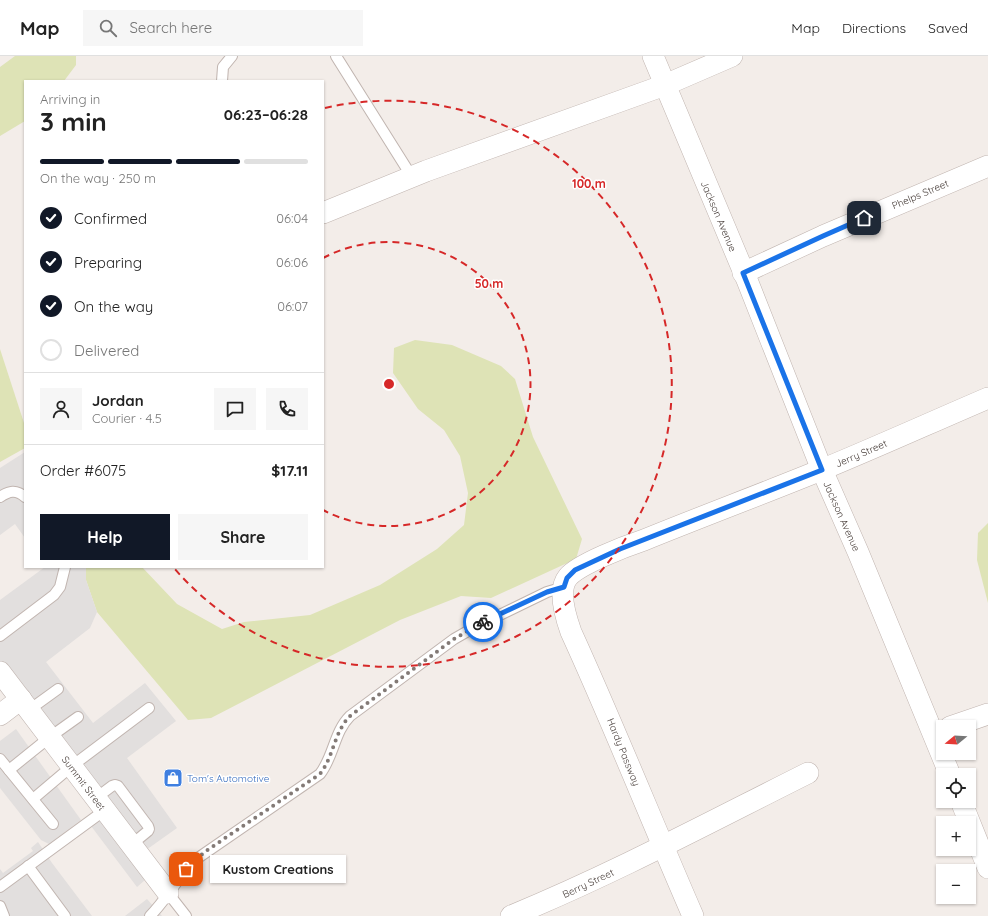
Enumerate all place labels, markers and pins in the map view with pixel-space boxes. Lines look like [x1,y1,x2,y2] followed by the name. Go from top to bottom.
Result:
[847,201,881,235] pin
[382,377,396,391] centre of rings
[162,767,184,789] shop icon: Tom's Automotive
[187,772,270,785] place label: Tom's Automotive
[169,852,203,886] pin
[210,855,346,883] callout: Kustom Creations

